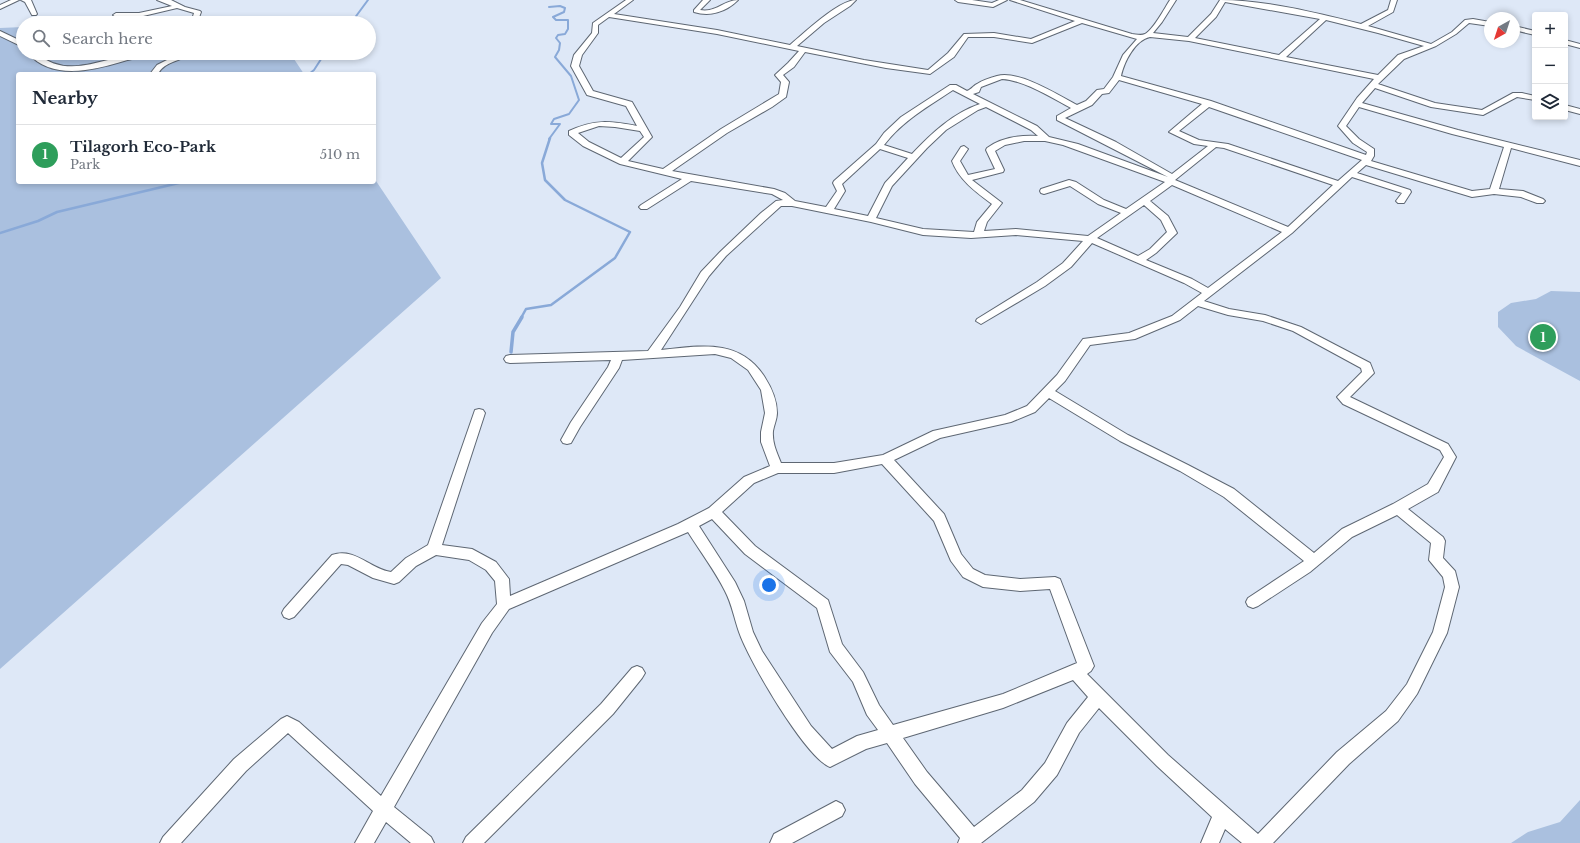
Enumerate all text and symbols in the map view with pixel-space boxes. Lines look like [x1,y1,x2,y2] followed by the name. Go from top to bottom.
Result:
[1484,12,1520,48] north arrow
[1532,12,1568,120] map controls
[1532,12,1568,48] button: +
[16,16,376,60] search box
[30,27,52,49] icon: search
[62,29,153,48] text: Search here
[1532,48,1568,84] button: −
[1532,84,1568,120] button: layers
[32,88,98,109] text: Nearby
[70,137,216,156] text: Tilagorh Eco-Park
[42,146,48,163] text: 1
[320,146,360,163] text: 510 m
[70,156,100,173] text: Park
[1530,322,1556,352] pin: 1
[759,575,779,595] your location

